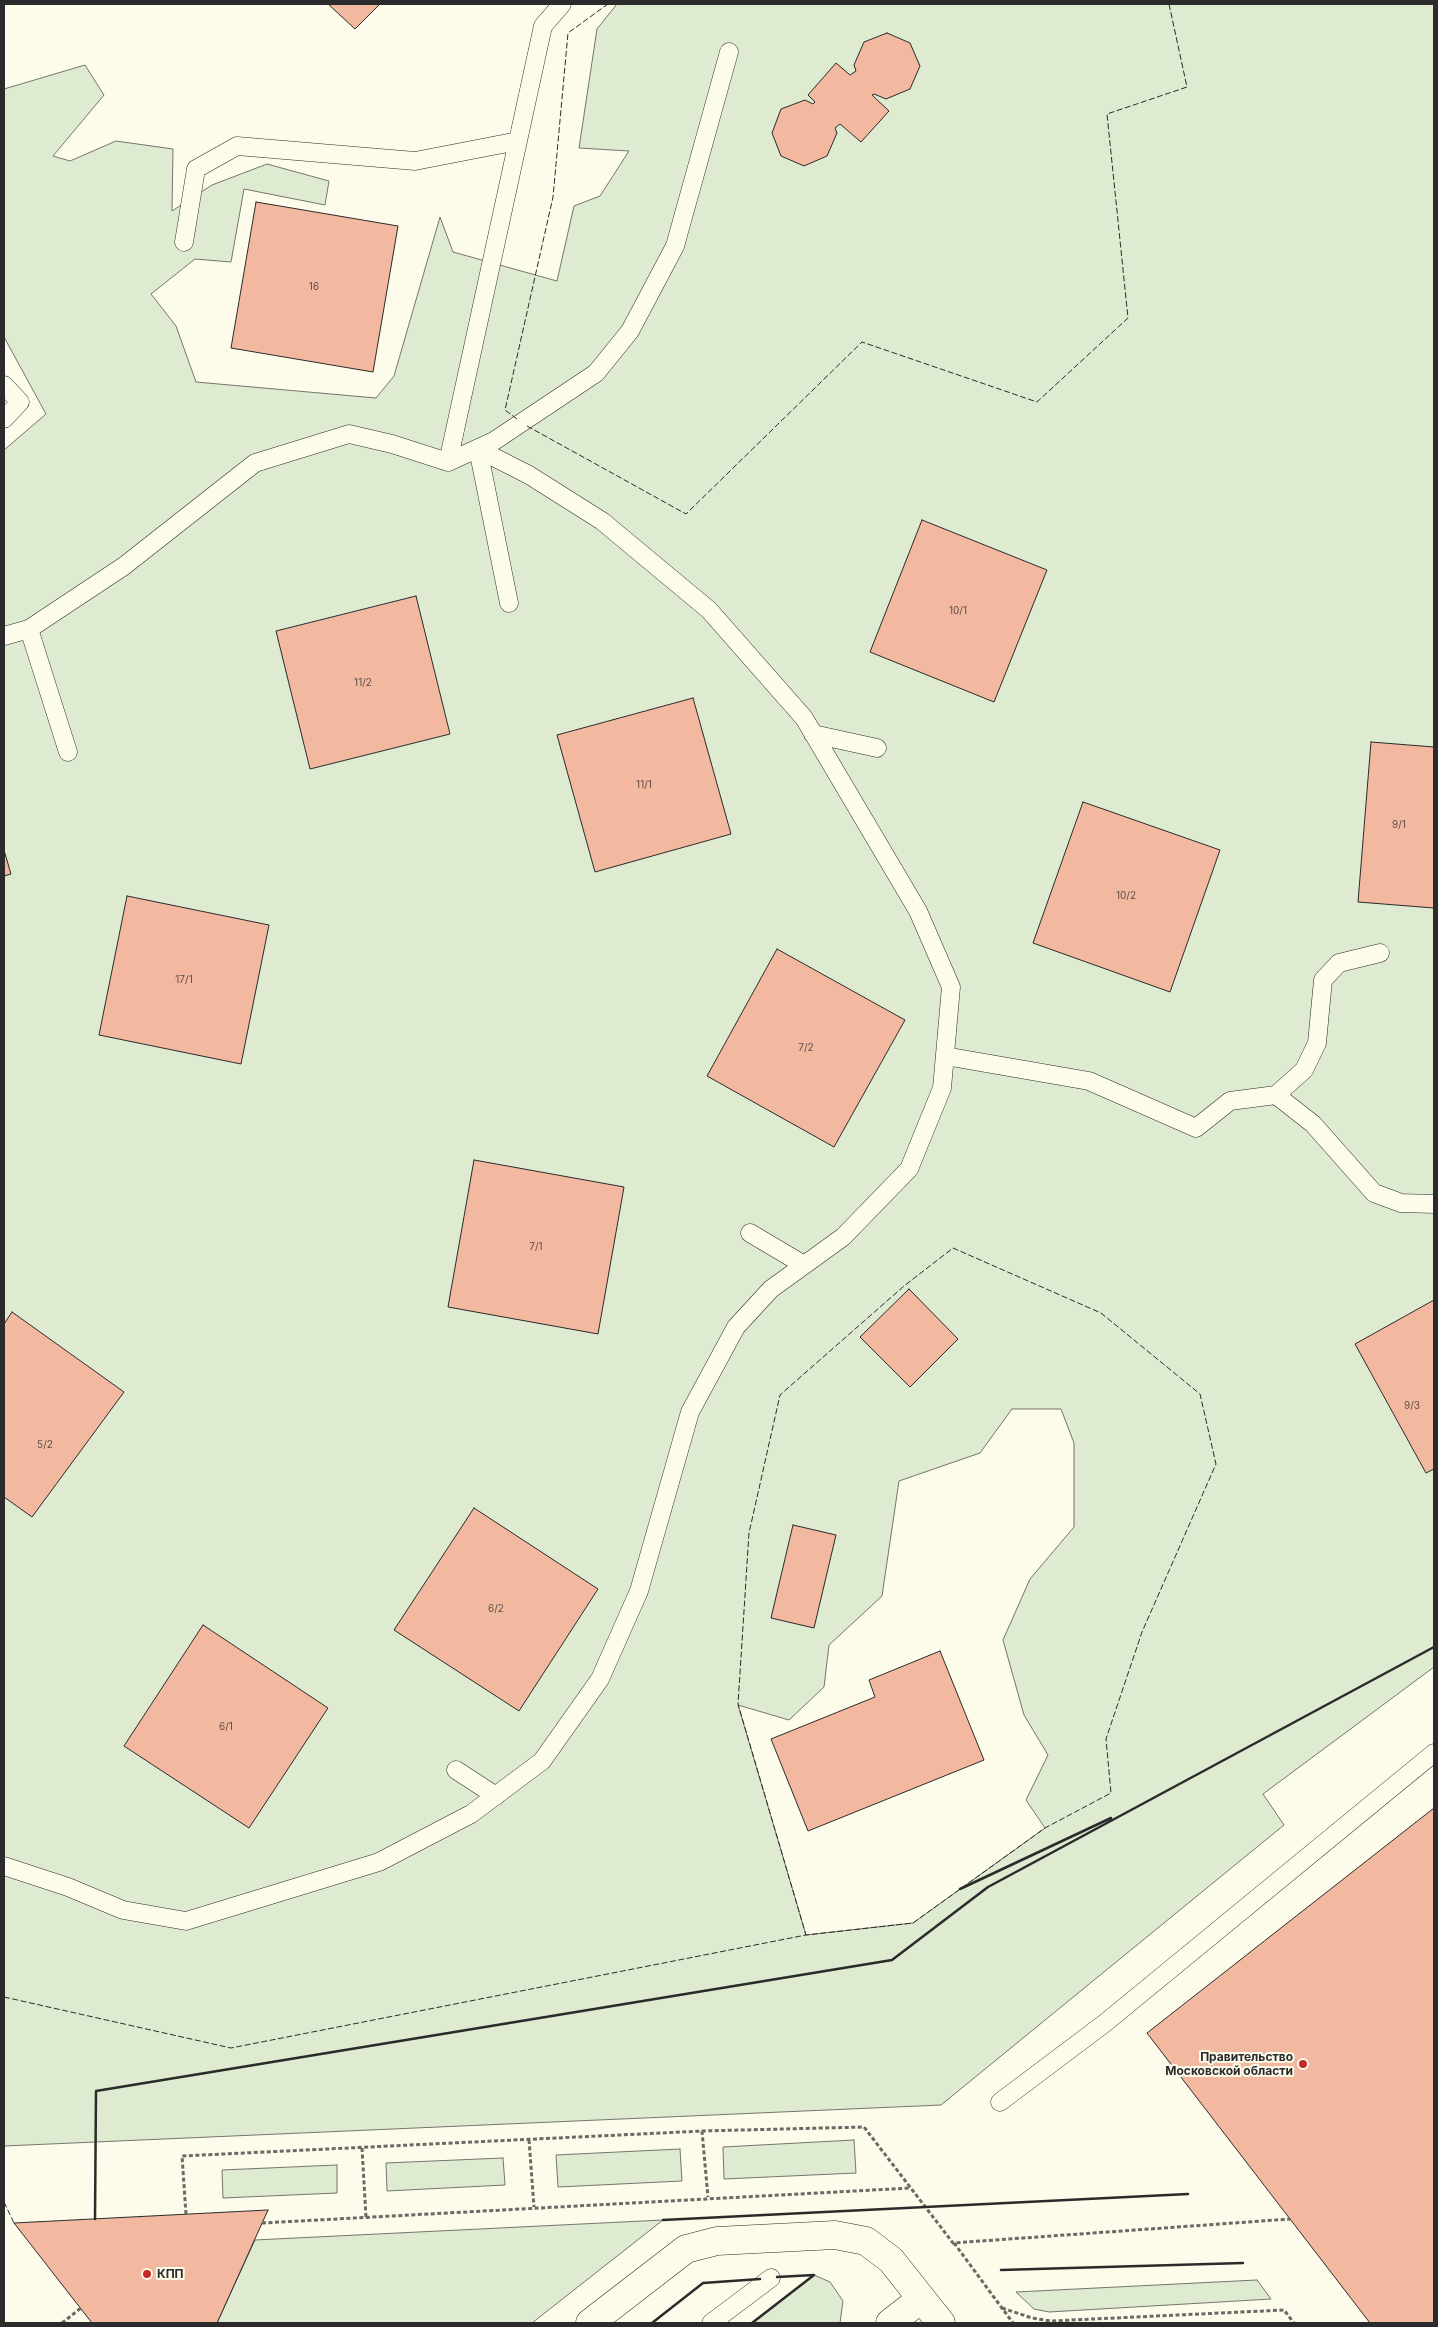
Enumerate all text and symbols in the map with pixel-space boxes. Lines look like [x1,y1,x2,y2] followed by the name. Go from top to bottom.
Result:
[309,281,319,293] house number: 16
[949,605,967,617] house number: 10/1
[354,677,372,689] house number: 11/2
[636,779,652,791] house number: 11/1
[1392,819,1406,831] house number: 9/1
[1116,890,1136,902] house number: 10/2
[175,974,193,986] house number: 17/1
[798,1042,814,1054] house number: 7/2
[529,1241,543,1253] house number: 7/1
[1404,1400,1420,1412] house number: 9/3
[37,1439,53,1451] house number: 5/2
[488,1603,504,1615] house number: 6/2
[219,1721,233,1733] house number: 6/1
[1165,2050,1293,2078] place label: Правительство Московской области
[1297,2058,1309,2070] marker: Правительство Московской области
[157,2267,184,2281] place label: КПП
[141,2268,153,2280] marker: КПП

